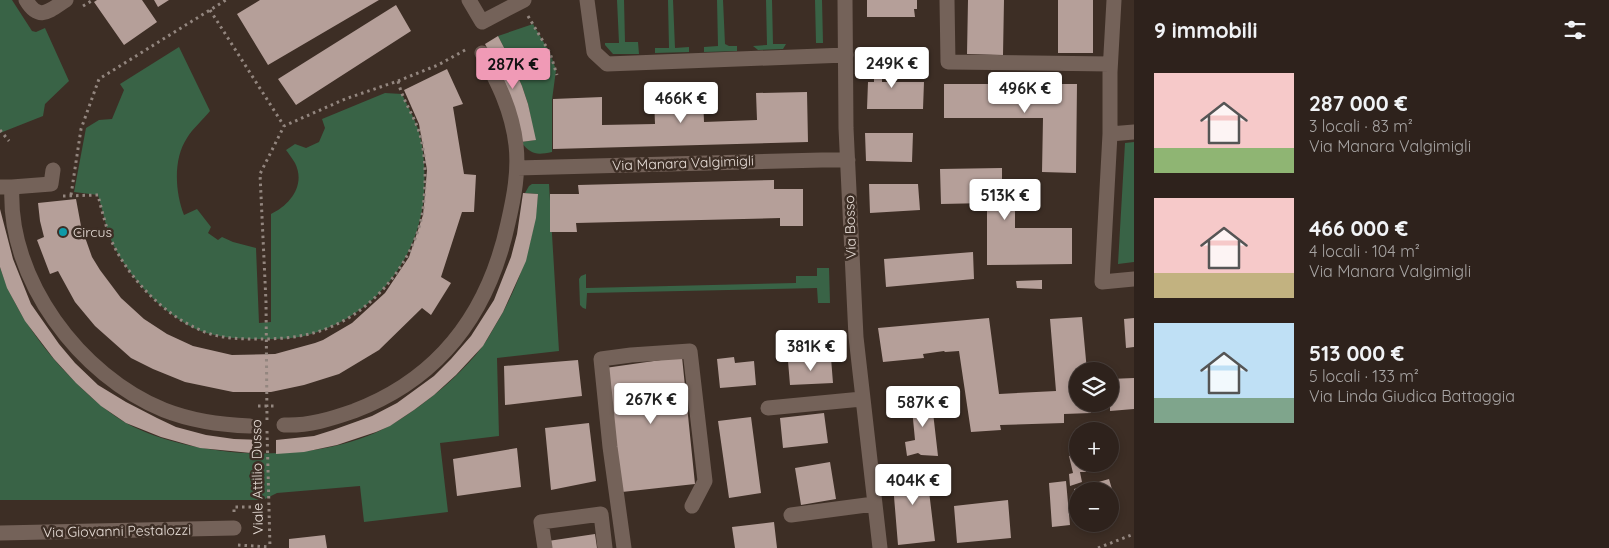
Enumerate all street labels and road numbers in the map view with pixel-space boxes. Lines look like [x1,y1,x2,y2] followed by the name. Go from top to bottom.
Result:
[612,152,754,174] street label: Via Manara Valgimigli
[840,195,860,259] street label: Via Bosso
[247,419,267,535] street label: Viale Attilio Dusso
[43,521,191,541] street label: Via Giovanni Pestalozzi

